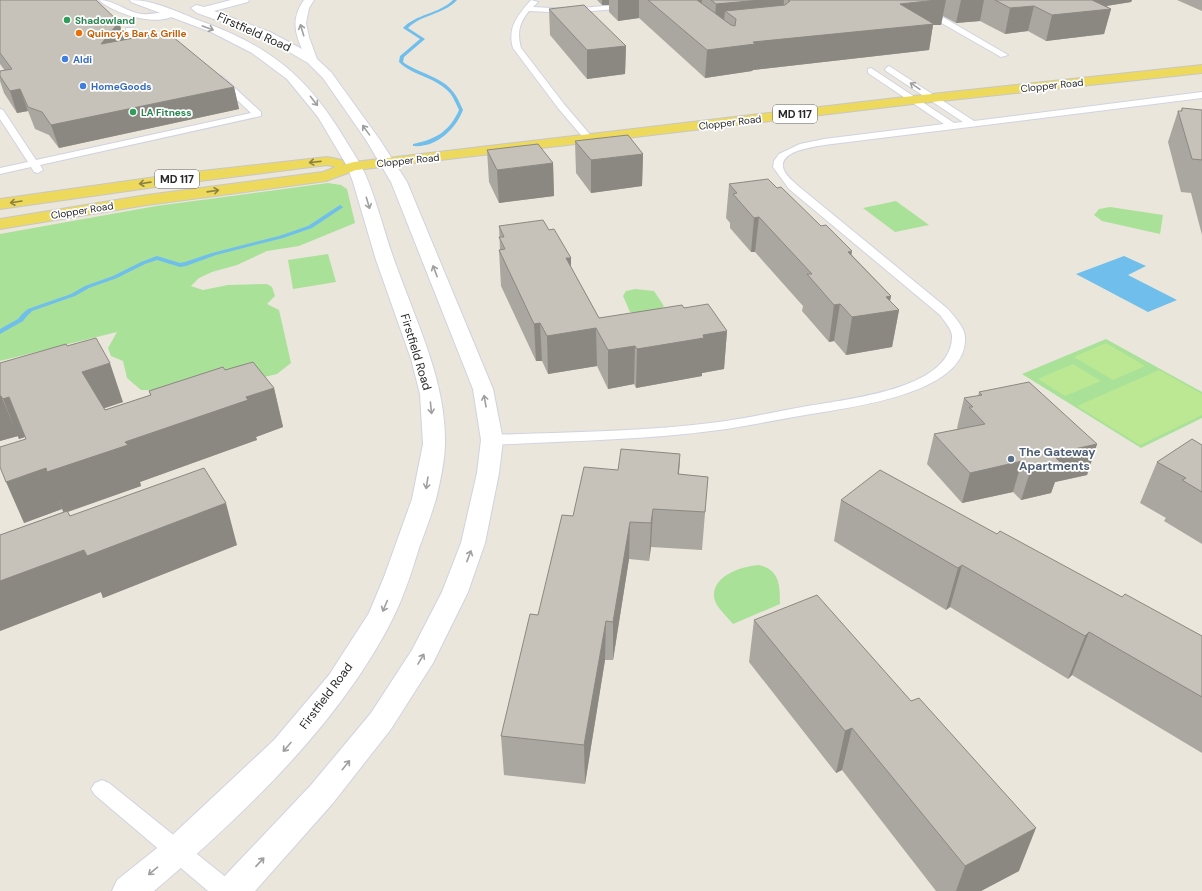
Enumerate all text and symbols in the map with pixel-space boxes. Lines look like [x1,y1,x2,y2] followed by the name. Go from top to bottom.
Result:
[215,9,293,55] street label: Firstfield Road
[75,14,135,27] place label: Shadowland
[62,15,72,25] marker: Shadowland
[297,24,305,36] one-way arrow
[202,25,215,32] one-way arrow
[87,27,186,40] place label: Quincy's Bar & Grille
[74,28,84,38] marker: Quincy's Bar & Grille
[73,53,92,66] place label: Aldi
[60,54,70,64] marker: Aldi
[1020,76,1084,95] street label: Clopper Road
[91,80,152,93] place label: HomeGoods
[78,81,88,91] marker: HomeGoods
[910,82,921,90] one-way arrow
[309,96,318,107] one-way arrow
[773,105,817,123] road number: MD 117
[141,106,191,119] place label: LA Fitness
[128,107,138,117] marker: LA Fitness
[698,112,762,133] street label: Clopper Road
[362,125,370,136] one-way arrow
[376,151,440,170] street label: Clopper Road
[309,158,322,166] one-way arrow
[155,170,199,188] road number: MD 117
[139,179,152,187] one-way arrow
[206,187,219,195] one-way arrow
[364,196,372,208] one-way arrow
[10,198,23,206] one-way arrow
[50,199,114,222] street label: Clopper Road
[430,266,438,278] one-way arrow
[397,312,435,392] street label: Firstfield Road
[481,395,489,408] one-way arrow
[427,401,435,414] one-way arrow
[1019,444,1096,474] place label: The Gateway Apartments
[1006,454,1016,464] marker: The Gateway Apartments
[423,476,431,489] one-way arrow
[465,550,473,562] one-way arrow
[381,599,389,611] one-way arrow
[417,654,425,665] one-way arrow
[296,660,356,732] street label: Firstfield Road
[282,742,291,752] one-way arrow
[341,760,350,771] one-way arrow
[255,857,264,867] one-way arrow
[148,866,158,875] one-way arrow

